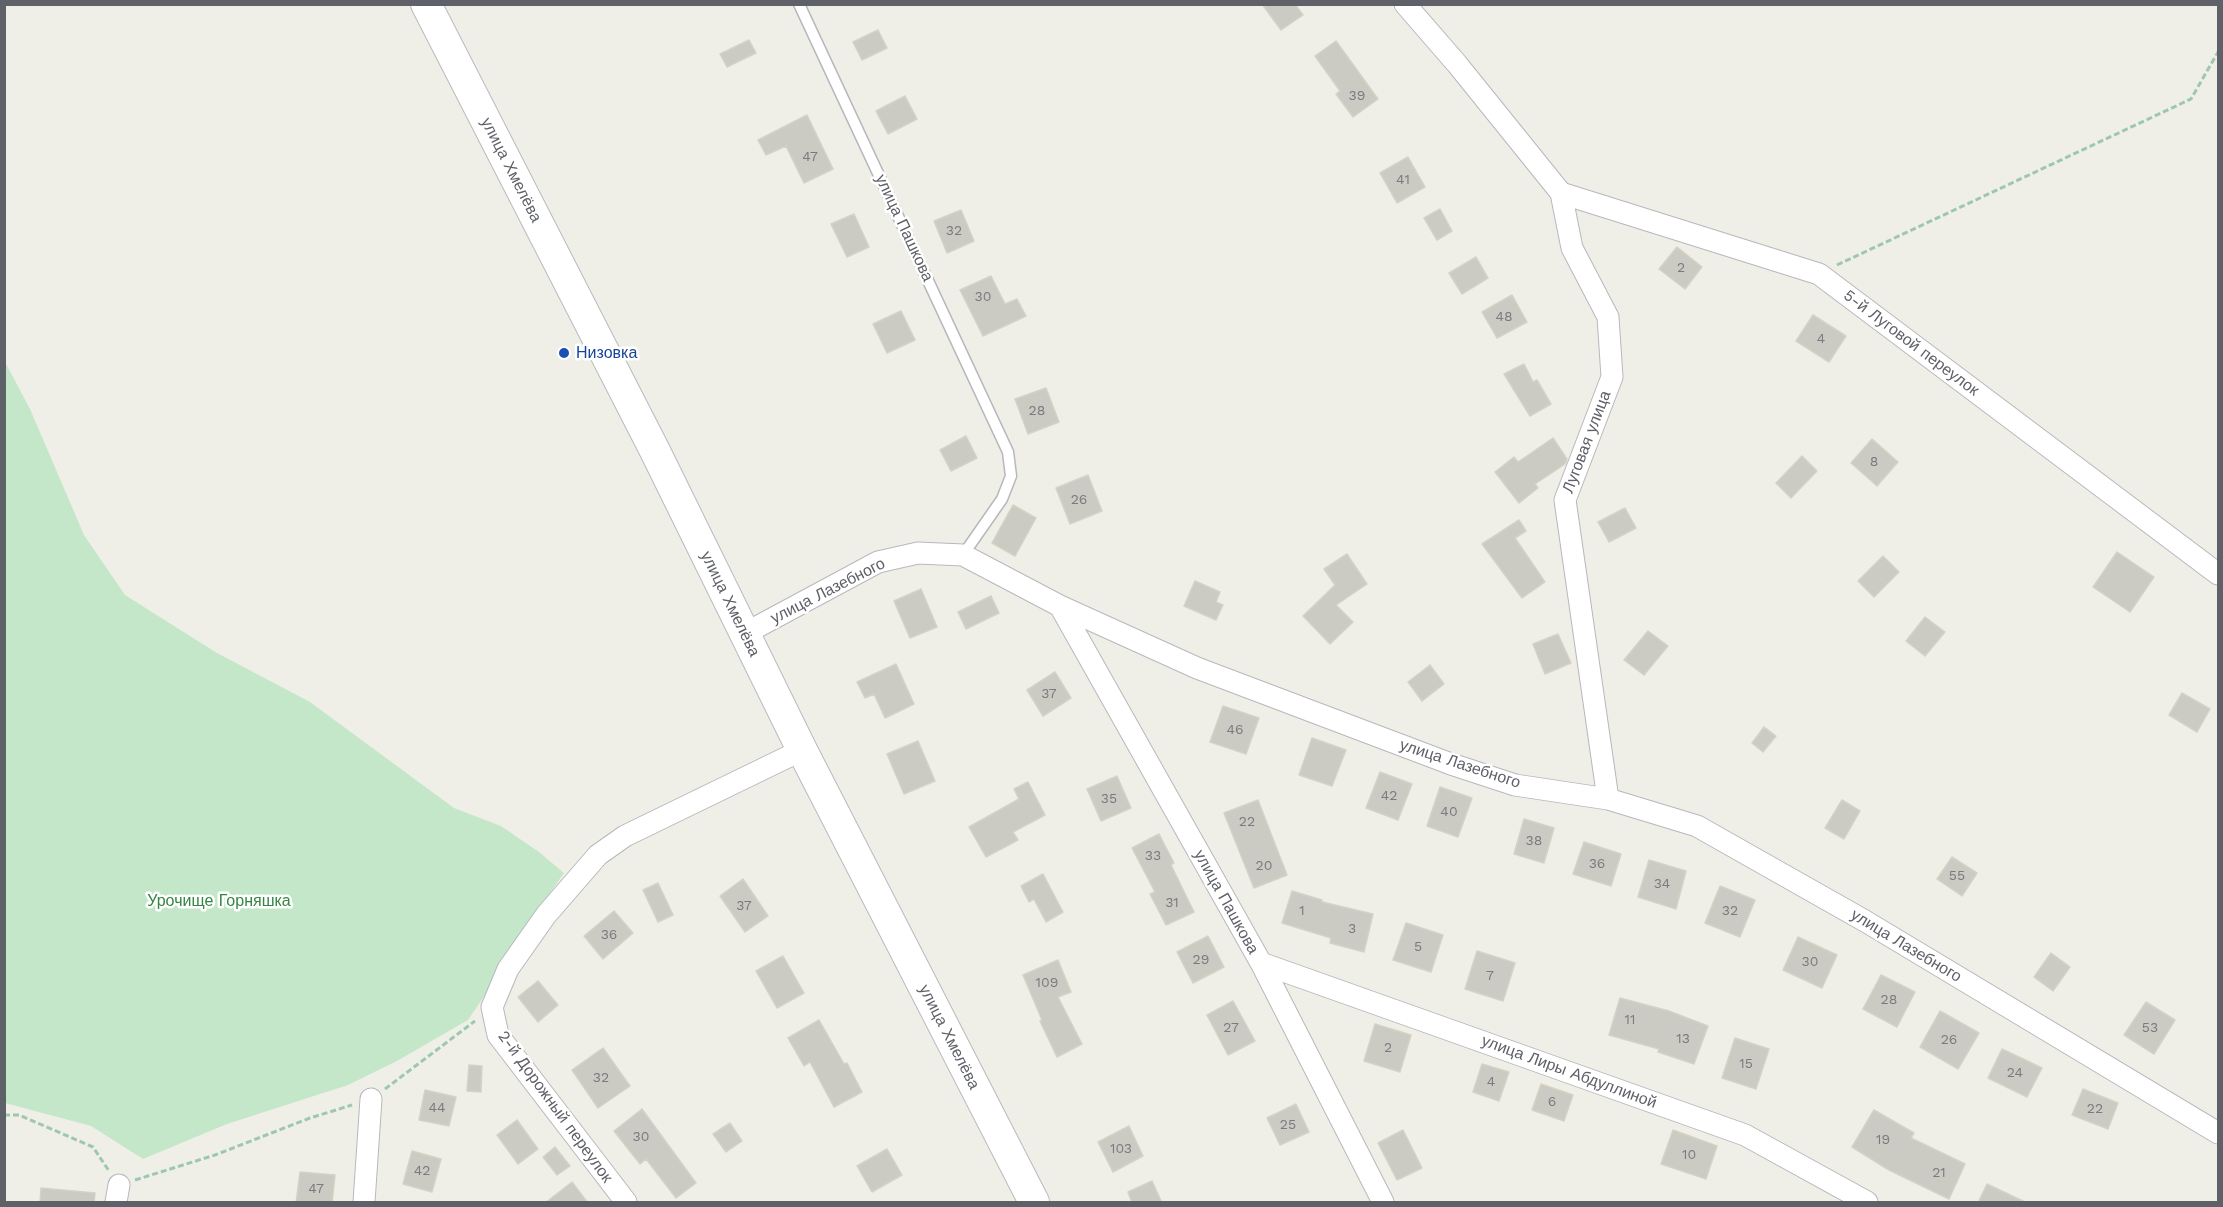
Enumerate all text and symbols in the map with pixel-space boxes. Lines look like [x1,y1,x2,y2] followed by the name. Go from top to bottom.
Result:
[1349,88,1365,104] house number: 39
[476,114,546,226] street label: улица Хмелёва
[802,149,818,165] house number: 47
[871,171,937,285] street label: улица Пашкова
[1396,172,1410,188] house number: 41
[946,223,962,239] house number: 32
[1677,260,1685,276] house number: 2
[1839,286,1983,400] street label: 5-й Луговой переулок
[975,289,991,305] house number: 30
[1495,309,1513,325] house number: 48
[1817,331,1825,347] house number: 4
[576,343,637,363] place label: Низовка
[557,346,571,360] marker: Низовка
[1559,388,1615,496] street label: Луговая улица
[1029,403,1045,419] house number: 28
[1870,454,1878,470] house number: 8
[1071,492,1087,508] house number: 26
[696,548,764,660] street label: улица Хмелёва
[768,554,888,628] street label: улица Лазебного
[1041,686,1057,702] house number: 37
[1226,722,1244,738] house number: 46
[1397,735,1523,793] street label: улица Лазебного
[1381,788,1397,804] house number: 42
[1101,791,1117,807] house number: 35
[1440,804,1458,820] house number: 40
[1239,814,1255,830] house number: 22
[1526,833,1542,849] house number: 38
[1189,847,1263,957] street label: улица Пашкова
[1145,848,1161,864] house number: 33
[1589,856,1605,872] house number: 36
[1256,858,1272,874] house number: 20
[1949,868,1965,884] house number: 55
[1654,876,1670,892] house number: 34
[147,891,291,911] park label: Урочище Горняшка
[1165,895,1179,911] house number: 31
[736,898,752,914] house number: 37
[1299,903,1305,919] house number: 1
[1722,903,1738,919] house number: 32
[1847,905,1965,987] street label: улица Лазебного
[1348,921,1356,937] house number: 3
[601,927,617,943] house number: 36
[1414,939,1422,955] house number: 5
[1193,952,1209,968] house number: 29
[1802,954,1818,970] house number: 30
[1486,968,1494,984] house number: 7
[1036,975,1058,991] house number: 109
[914,981,984,1093] street label: улица Хмелёва
[1881,992,1897,1008] house number: 28
[1625,1012,1635,1028] house number: 11
[1223,1020,1239,1036] house number: 27
[2142,1020,2158,1036] house number: 53
[494,1027,616,1187] street label: 2-й Дорожный переулок
[1479,1031,1659,1113] street label: улица Лиры Абдуллиной
[1676,1031,1690,1047] house number: 13
[1941,1032,1957,1048] house number: 26
[1384,1040,1392,1056] house number: 2
[1739,1056,1753,1072] house number: 15
[2007,1065,2023,1081] house number: 24
[593,1070,609,1086] house number: 32
[1487,1074,1495,1090] house number: 4
[1548,1094,1556,1110] house number: 6
[428,1100,446,1116] house number: 44
[2087,1101,2103,1117] house number: 22
[1280,1117,1296,1133] house number: 25
[633,1129,649,1145] house number: 30
[1876,1132,1890,1148] house number: 19
[1110,1141,1132,1157] house number: 103
[1682,1147,1696,1163] house number: 10
[414,1163,430,1179] house number: 42
[1932,1165,1946,1181] house number: 21
[308,1181,324,1197] house number: 47

